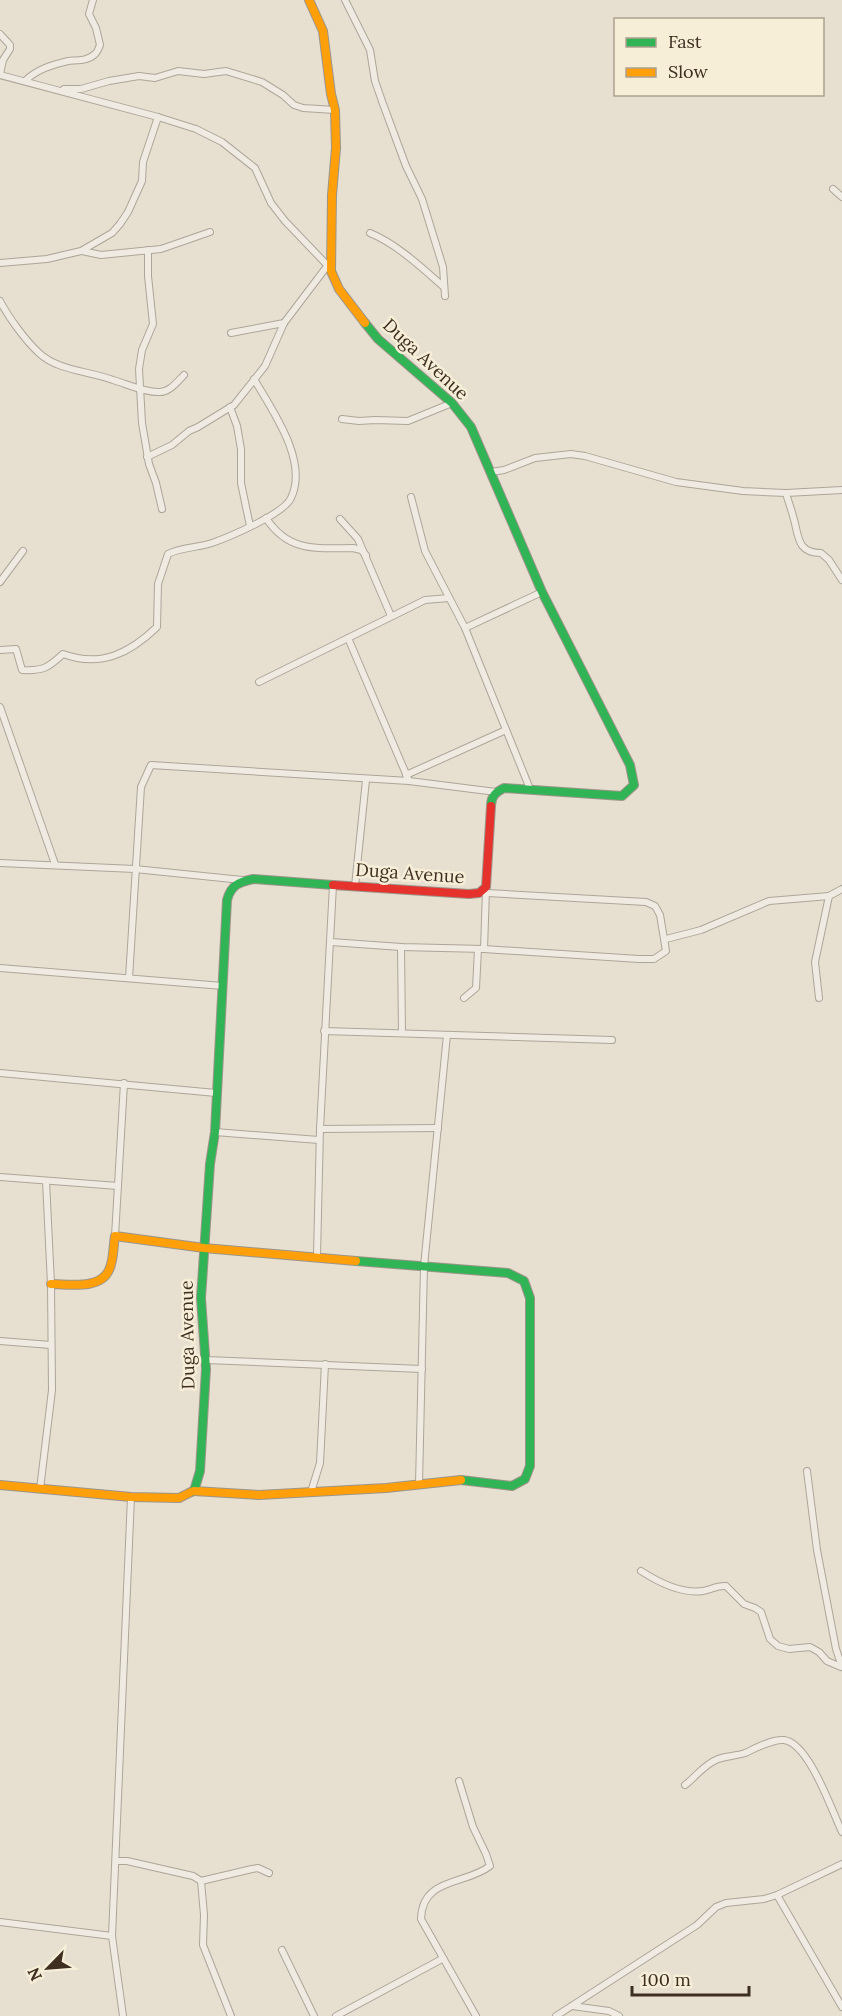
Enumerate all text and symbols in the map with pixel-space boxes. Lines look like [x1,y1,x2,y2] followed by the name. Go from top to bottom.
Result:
[614,18,824,96] legend
[668,30,702,53] text: Fast
[668,60,708,83] text: Slow
[378,313,474,405] street label: Duga Avenue
[355,858,466,888] street label: Duga Avenue
[175,1280,199,1390] street label: Duga Avenue
[18,1938,78,1998] north arrow
[632,1959,749,1997] scale bar
[23,1965,46,1984] text: N
[641,1968,691,1991] text: 100 m

